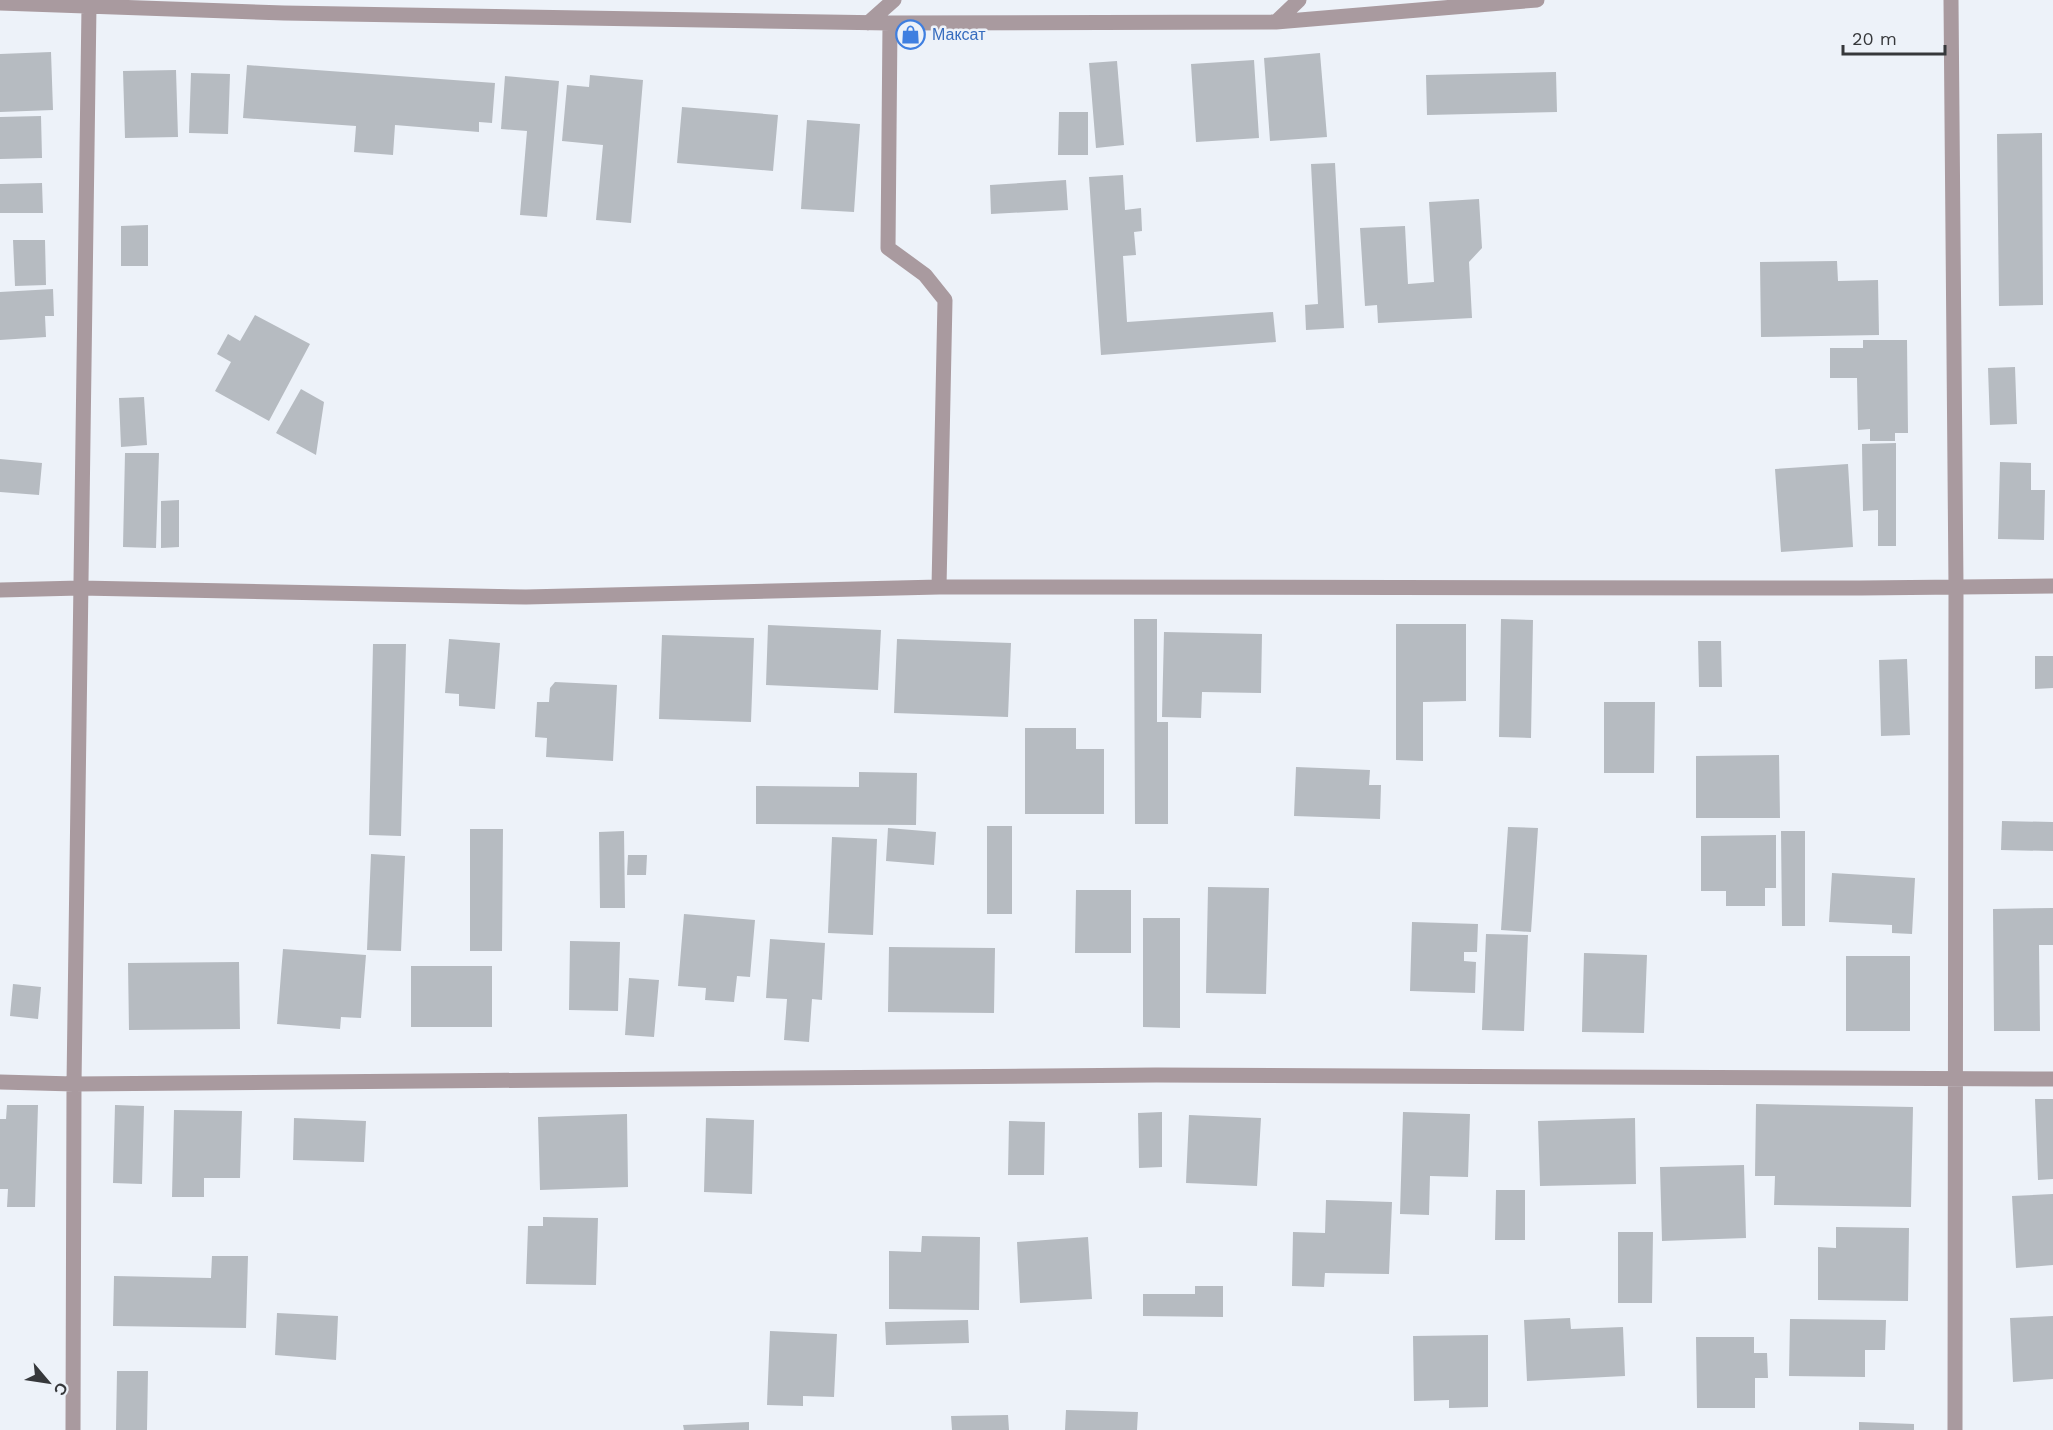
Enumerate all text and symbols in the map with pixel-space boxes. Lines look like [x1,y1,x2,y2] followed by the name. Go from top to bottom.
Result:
[895,18,927,50] shop icon: Максат
[1843,18,1945,56] scale bar
[932,25,986,44] place label: Максат
[1852,28,1897,49] text: 20 m
[18,1352,78,1412] north arrow
[49,1379,72,1399] text: С

